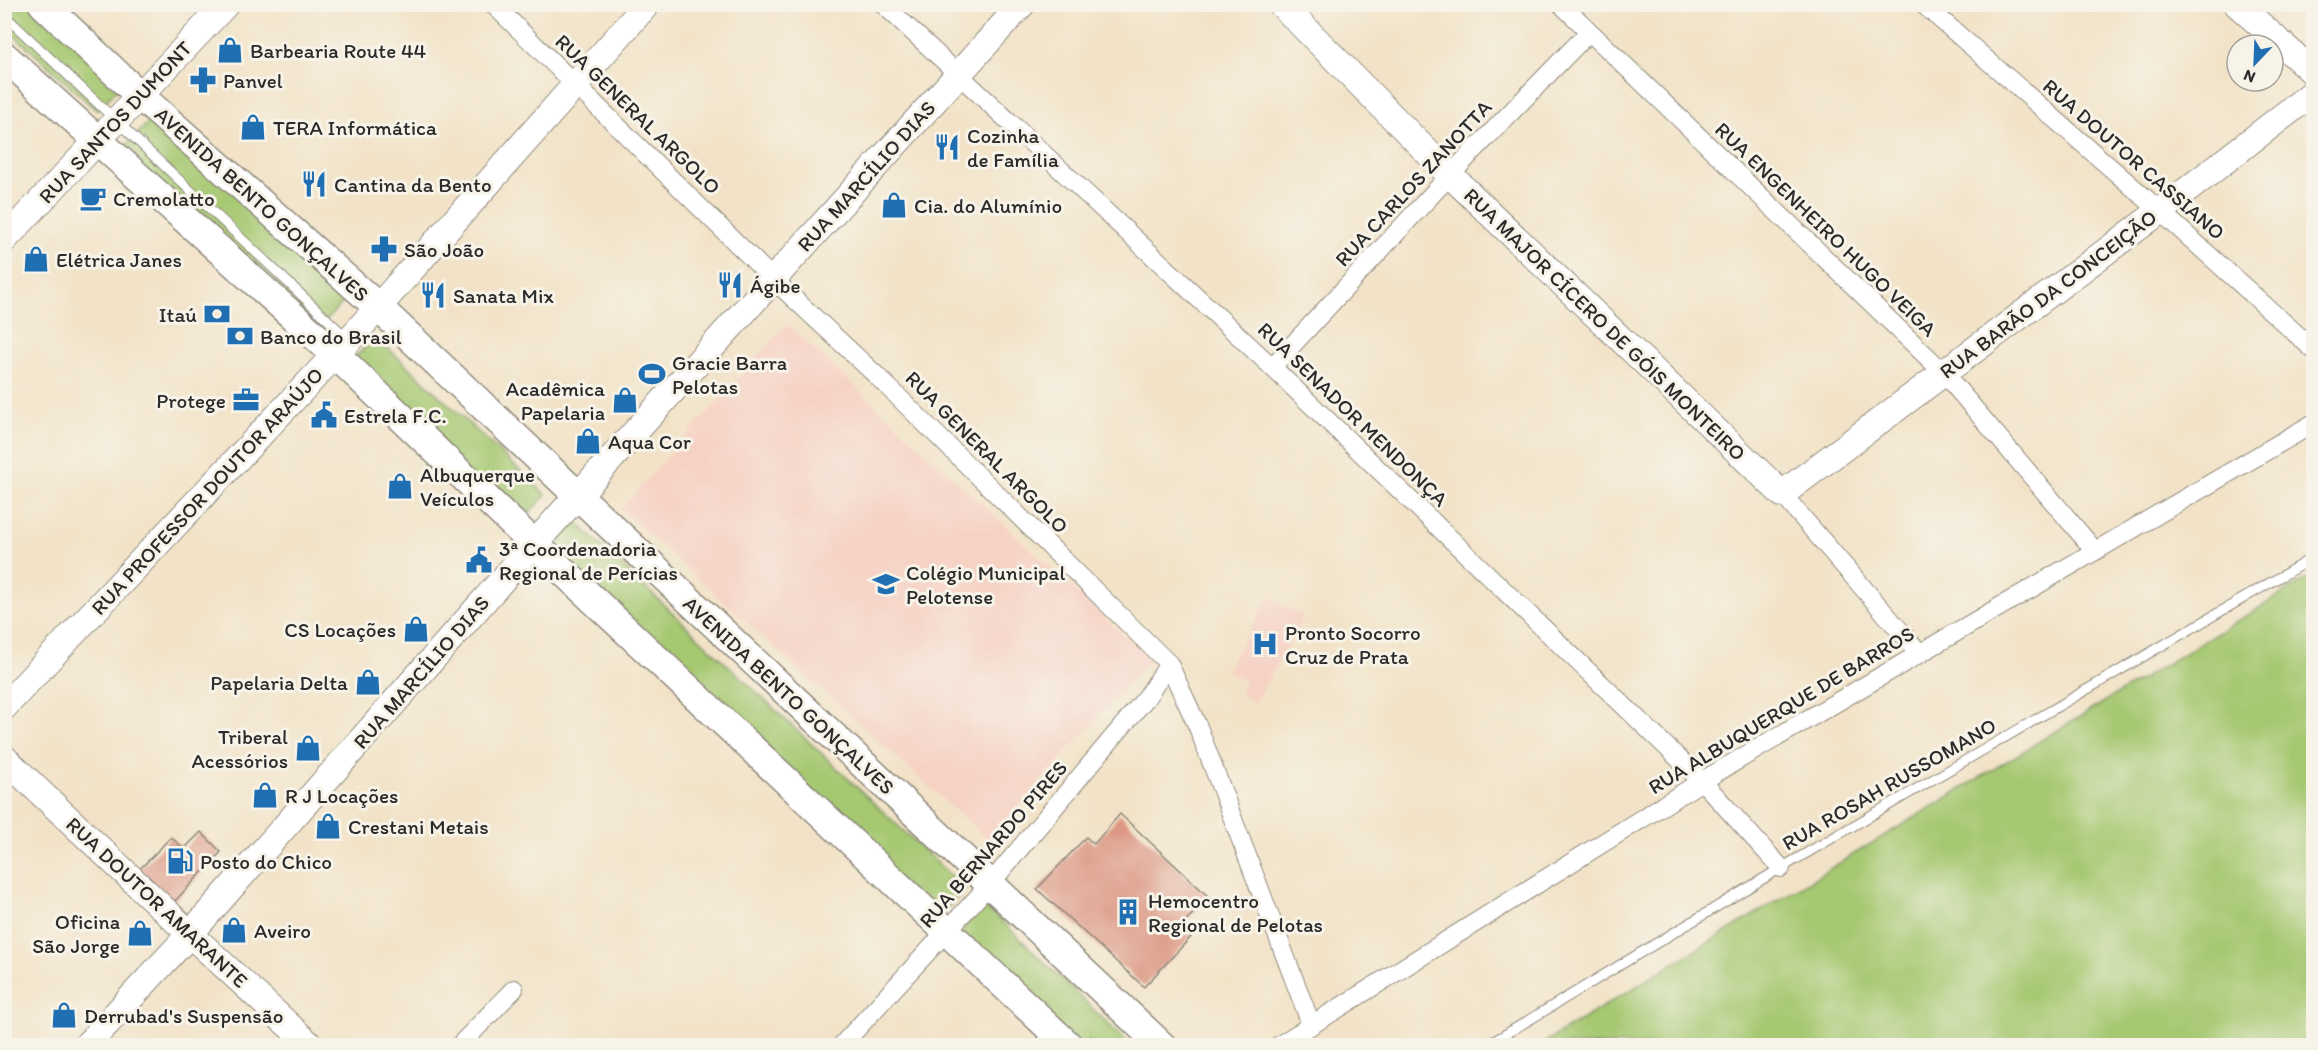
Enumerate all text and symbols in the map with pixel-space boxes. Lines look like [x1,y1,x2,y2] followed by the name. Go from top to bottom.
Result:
[550,29,726,199] street label: RUA GENERAL ARGOLO
[2225,33,2285,93] north arrow
[33,35,197,208] street label: RUA SANTOS DUMONT
[215,35,245,65] shop icon: Barbearia Route 44
[250,38,427,63] place label: Barbearia Route 44
[188,65,218,95] pharmacy icon: Panvel
[2241,65,2258,87] text: N
[223,68,283,93] place label: Panvel
[2038,73,2230,245] street label: RUA DOUTOR CASSIANO
[1329,94,1497,271] street label: RUA CARLOS ZANOTTA
[792,95,940,257] street label: RUA MARCÍLIO DIAS
[150,101,374,307] street label: AVENIDA BENTO GONÇALVES
[238,112,268,142] shop icon: TERA Informática
[273,115,437,140] place label: TERA Informática
[1710,116,1942,342] street label: RUA ENGENHEIRO HUGO VEIGA
[967,123,1059,172] place label: Cozinha de Família
[932,132,962,162] restaurant icon: Cozinha de Família
[299,169,329,199] restaurant icon: Cantina da Bento
[334,172,492,197] place label: Cantina da Bento
[1459,182,1751,466] street label: RUA MAJOR CÍCERO DE GÓIS MONTEIRO
[78,183,108,213] cafe icon: Cremolatto
[113,186,215,211] place label: Cremolatto
[879,190,909,220] shop icon: Cia. do Alumínio
[914,193,1062,218] place label: Cia. do Alumínio
[1935,204,2161,384] street label: RUA BARÃO DA CONCEIÇÃO
[369,234,399,264] pharmacy icon: São João
[404,237,484,262] place label: São João
[21,244,51,274] shop icon: Elétrica Janes
[56,247,182,272] place label: Elétrica Janes
[715,270,745,300] restaurant icon: Ágibe
[750,273,801,298] place label: Ágibe
[418,280,448,310] restaurant icon: Sanata Mix
[453,283,554,308] place label: Sanata Mix
[202,299,232,329] bank icon: Itaú
[159,302,197,327] place label: Itaú
[1253,317,1454,512] street label: RUA SENADOR MENDONÇA
[225,321,255,351] bank icon: Banco do Brasil
[260,324,402,349] place label: Banco do Brasil
[672,350,787,399] place label: Gracie Barra Pelotas
[637,359,667,389] sports icon: Gracie Barra Pelotas
[86,362,328,620] street label: RUA PROFESSOR DOUTOR ARAÚJO
[900,365,1074,539] street label: RUA GENERAL ARGOLO
[506,376,605,425] place label: Acadêmica Papelaria
[231,385,261,415] office icon: Protege
[610,385,640,415] shop icon: Acadêmica Papelaria
[156,388,226,413] place label: Protege
[309,400,339,430] public building icon: Estrela F.C.
[344,403,447,428] place label: Estrela F.C.
[573,426,603,456] shop icon: Aqua Cor
[608,429,691,454] place label: Aqua Cor
[420,462,535,511] place label: Albuquerque Veículos
[385,471,415,501] shop icon: Albuquerque Veículos
[499,536,678,585] place label: 3ª Coordenadoria Regional de Perícias
[464,545,494,575] public building icon: 3ª Coordenadoria Regional de Perícias
[906,560,1066,609] place label: Colégio Municipal Pelotense
[871,569,901,599] school or university icon: Colégio Municipal Pelotense
[348,590,494,754] street label: RUA MARCÍLIO DIAS
[678,591,900,799] street label: AVENIDA BENTO GONÇALVES
[401,614,431,644] shop icon: CS Locações
[284,617,396,642] place label: CS Locações
[1285,620,1421,669] place label: Pronto Socorro Cruz de Prata
[1644,621,1918,799] street label: RUA ALBUQUERQUE DE BARROS
[1250,629,1280,659] hospital icon: Pronto Socorro Cruz de Prata
[353,667,383,697] shop icon: Papelaria Delta
[210,670,348,695] place label: Papelaria Delta
[1778,712,2000,856] street label: RUA ROSAH RUSSOMANO
[191,724,288,773] place label: Triberal Acessórios
[293,733,323,763] shop icon: Triberal Acessórios
[914,755,1072,933] street label: RUA BERNARDO PIRES
[250,780,280,810] shop icon: R J Locações
[285,783,398,808] place label: R J Locações
[61,811,253,993] street label: RUA DOUTOR AMARANTE
[313,811,343,841] shop icon: Crestani Metais
[348,814,489,839] place label: Crestani Metais
[165,846,195,876] fuel station icon: Posto do Chico
[200,849,332,874] place label: Posto do Chico
[1148,888,1323,937] place label: Hemocentro Regional de Pelotas
[1113,897,1143,927] building icon: Hemocentro Regional de Pelotas
[32,909,120,958] place label: Oficina São Jorge
[219,915,249,945] shop icon: Aveiro
[125,918,155,948] shop icon: Oficina São Jorge
[254,918,311,943] place label: Aveiro
[49,1000,79,1030] shop icon: Derrubad's Suspensão
[84,1003,283,1028] place label: Derrubad's Suspensão

